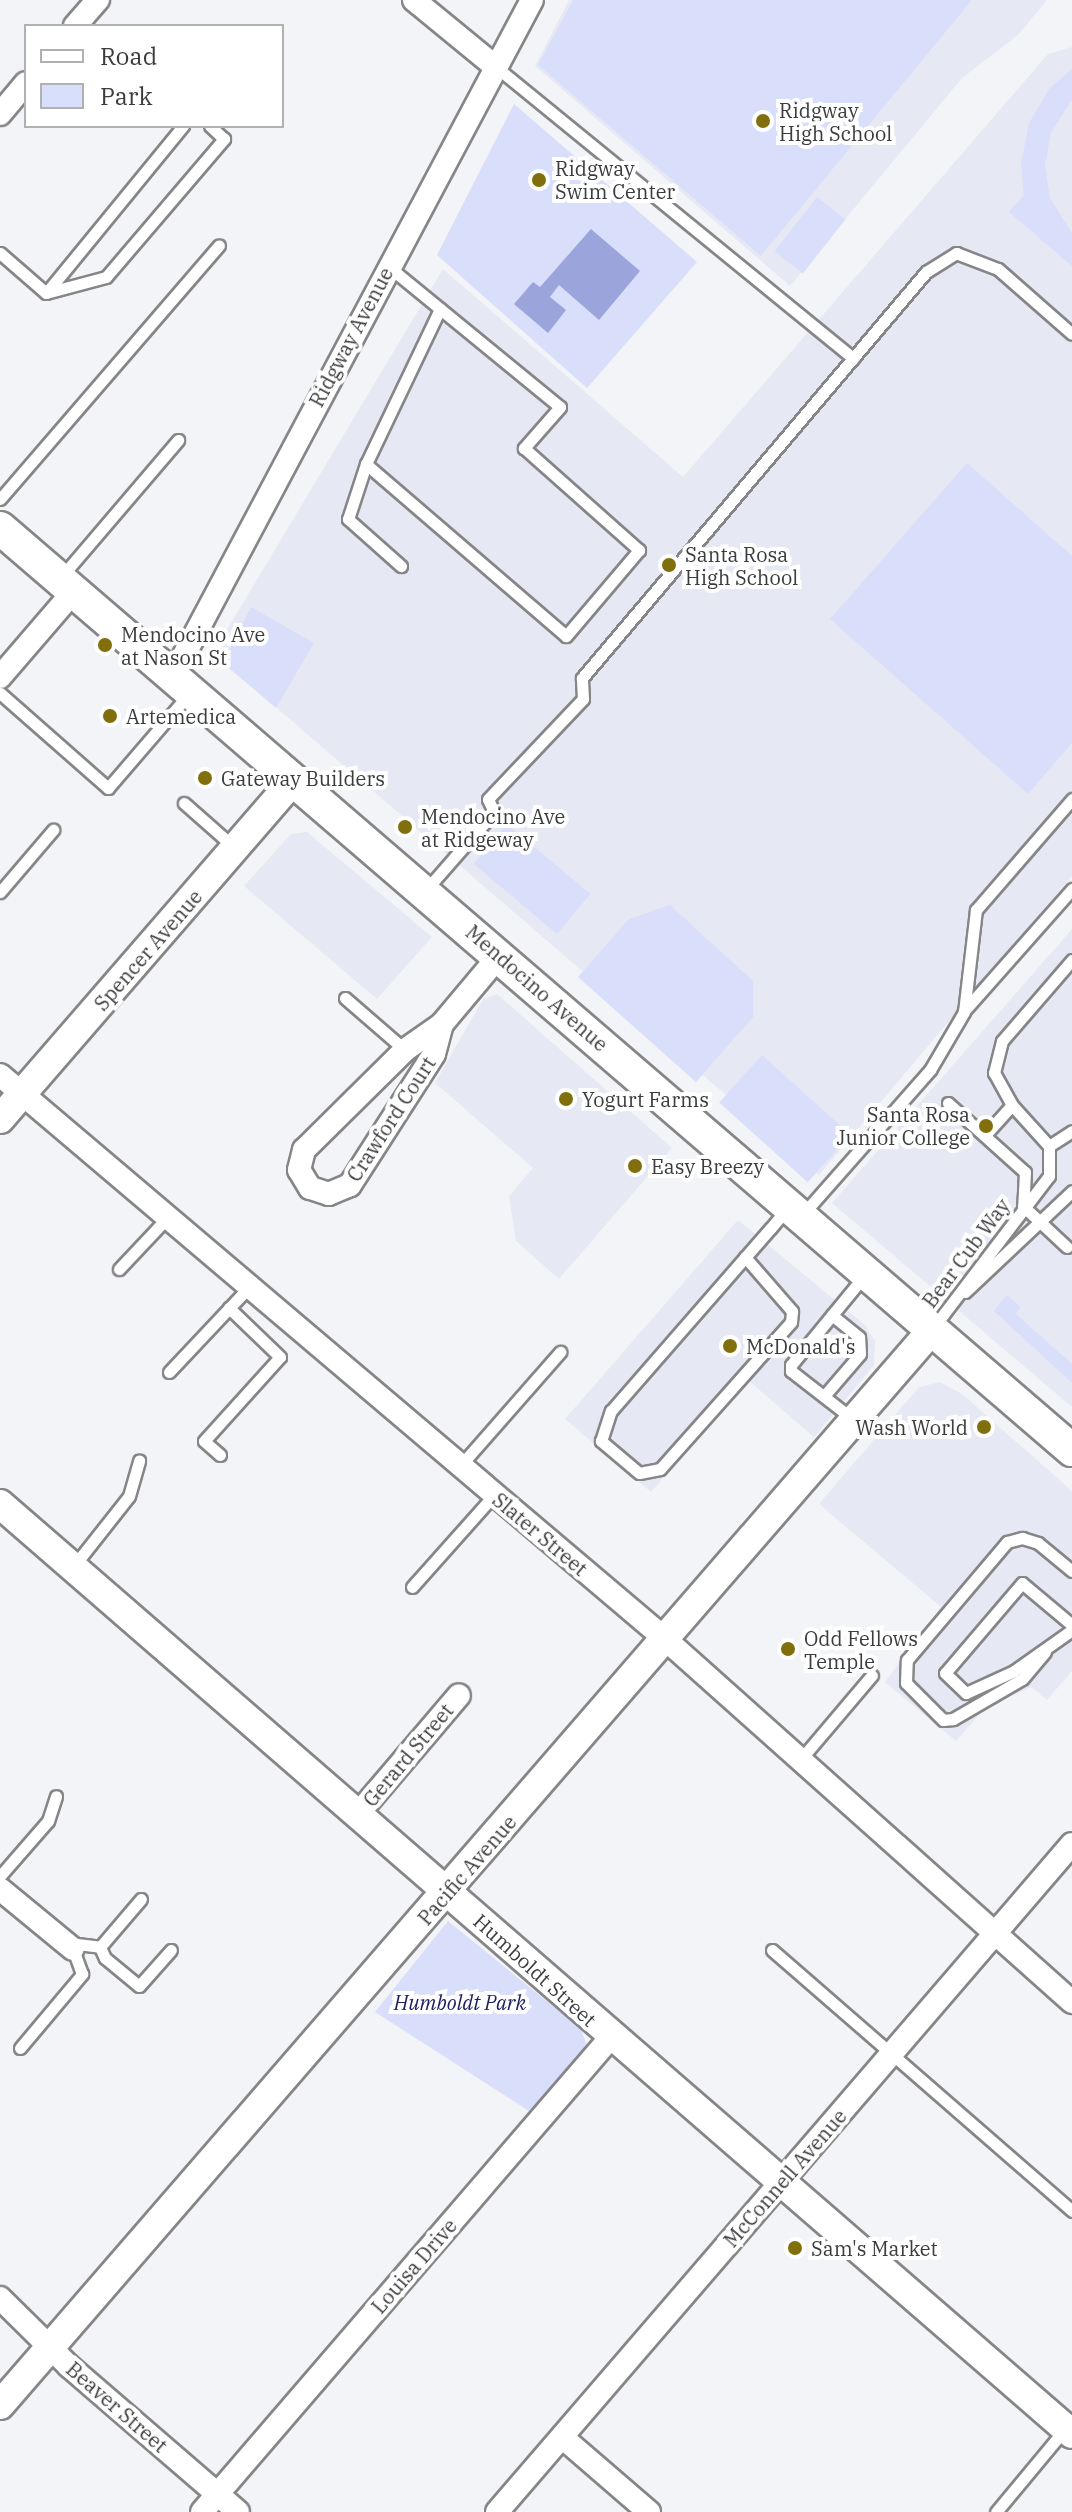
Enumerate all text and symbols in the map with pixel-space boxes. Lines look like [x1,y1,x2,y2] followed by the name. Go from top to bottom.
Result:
[24,24,284,128] legend
[100,40,157,72] text: Road
[100,80,152,112] text: Park
[779,98,892,145] place label: Ridgway High School
[754,112,772,130] marker: Ridgway High School
[555,156,675,203] place label: Ridgway Swim Center
[530,171,548,189] marker: Ridgway Swim Center
[304,263,398,411] street label: Ridgway Avenue
[685,542,798,589] place label: Santa Rosa High School
[660,556,678,574] marker: Santa Rosa High School
[121,622,265,669] place label: Mendocino Ave at Nason St
[96,636,114,654] marker: Mendocino Ave at Nason St
[126,704,236,728] place label: Artemedica
[101,707,119,725] marker: Artemedica
[221,766,385,790] place label: Gateway Builders
[196,769,214,787] marker: Gateway Builders
[421,804,565,851] place label: Mendocino Ave at Ridgeway
[396,818,414,836] marker: Mendocino Ave at Ridgeway
[89,885,207,1015] street label: Spencer Avenue
[461,920,613,1056] street label: Mendocino Avenue
[342,1052,440,1186] street label: Crawford Court
[582,1087,709,1111] place label: Yogurt Farms
[557,1090,575,1108] marker: Yogurt Farms
[836,1102,970,1149] place label: Santa Rosa Junior College
[977,1117,995,1135] marker: Santa Rosa Junior College
[651,1154,764,1178] place label: Easy Breezy
[626,1157,644,1175] marker: Easy Breezy
[917,1194,1015,1312] street label: Bear Cub Way
[746,1334,856,1358] place label: McDonald's
[721,1337,739,1355] marker: McDonald's
[855,1415,968,1439] place label: Wash World
[975,1418,993,1436] marker: Wash World
[488,1488,592,1580] street label: Slater Street
[804,1626,918,1673] place label: Odd Fellows Temple
[779,1640,797,1658] marker: Odd Fellows Temple
[358,1699,458,1811] street label: Gerard Street
[413,1810,521,1930] street label: Pacific Avenue
[469,1909,601,2031] street label: Humboldt Street
[394,1990,526,2014] park label: Humboldt Park
[719,2104,851,2252] street label: McConnell Avenue
[366,2214,462,2318] street label: Louisa Drive
[811,2236,938,2260] place label: Sam's Market
[786,2239,804,2257] marker: Sam's Market
[62,2357,172,2457] street label: Beaver Street

